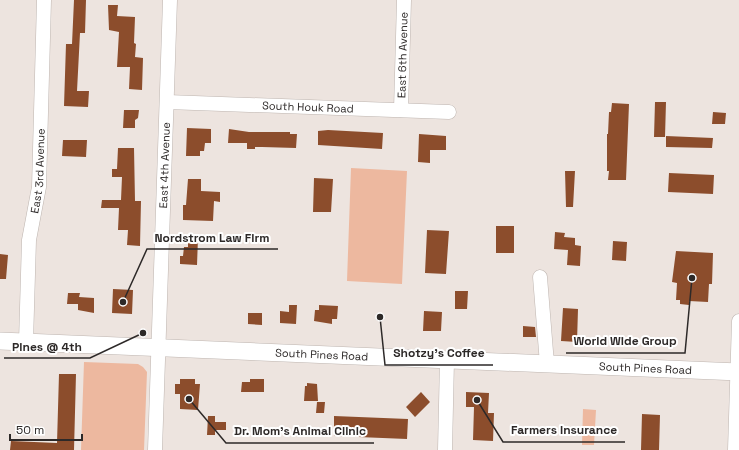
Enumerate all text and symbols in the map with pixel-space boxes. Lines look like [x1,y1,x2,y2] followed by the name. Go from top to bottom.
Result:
[394,12,411,98] street label: East 6th Avenue
[262,98,354,116] street label: South Houk Road
[156,122,173,209] street label: East 4th Avenue
[27,128,48,214] street label: East 3rd Avenue
[147,225,278,249] callout: Nordstrom Law Firm
[155,230,269,246] text: Nordstrom Law Firm
[566,329,685,353] callout: World Wide Group
[573,333,677,349] text: World Wide Group
[4,334,90,358] callout: Pines @ 4th
[12,339,82,355] text: Pines @ 4th
[385,341,493,365] callout: Shotzy's Coffee
[393,345,485,361] text: Shotzy's Coffee
[275,346,369,363] street label: South Pines Road
[599,359,692,377] street label: South Pines Road
[10,416,82,442] scale bar
[503,418,625,442] callout: Farmers Insurance
[226,419,374,443] callout: Dr. Mom’s Animal Clinic
[16,422,44,438] text: 50 m
[511,422,617,438] text: Farmers Insurance
[234,423,366,439] text: Dr. Mom’s Animal Clinic

